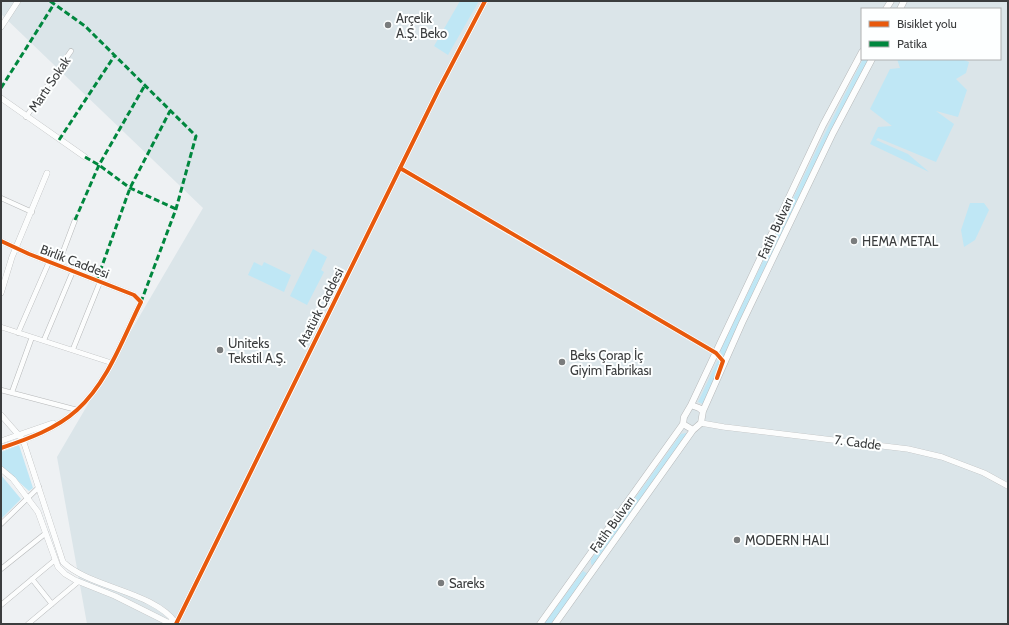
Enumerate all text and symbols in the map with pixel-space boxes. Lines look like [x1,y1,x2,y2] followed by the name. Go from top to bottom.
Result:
[861,8,1001,60] legend
[396,10,447,41] place label: Arçelik A.Ş. Beko
[897,16,957,31] text: Bisiklet yolu
[383,20,393,30] marker: Arçelik A.Ş. Beko
[897,36,927,51] text: Patika
[25,53,73,115] street label: Martı Sokak
[754,195,796,261] street label: Fatih Bulvarı
[862,233,939,249] place label: HEMA METAL
[849,236,859,246] marker: HEMA METAL
[38,241,112,281] street label: Birlik Caddesi
[293,265,347,349] street label: Atatürk Caddesi
[228,335,286,366] place label: Uniteks Tekstil A.Ş.
[215,345,225,355] marker: Uniteks Tekstil A.Ş.
[570,347,652,378] place label: Beks Çorap İç Giyim Fabrikası
[557,357,567,367] marker: Beks Çorap İç Giyim Fabrikası
[834,431,883,453] street label: 7. Cadde
[586,493,638,555] street label: Fatih Bulvarı
[745,532,829,548] place label: MODERN HALI
[732,535,742,545] marker: MODERN HALI
[449,575,485,591] place label: Sareks
[436,578,446,588] marker: Sareks

